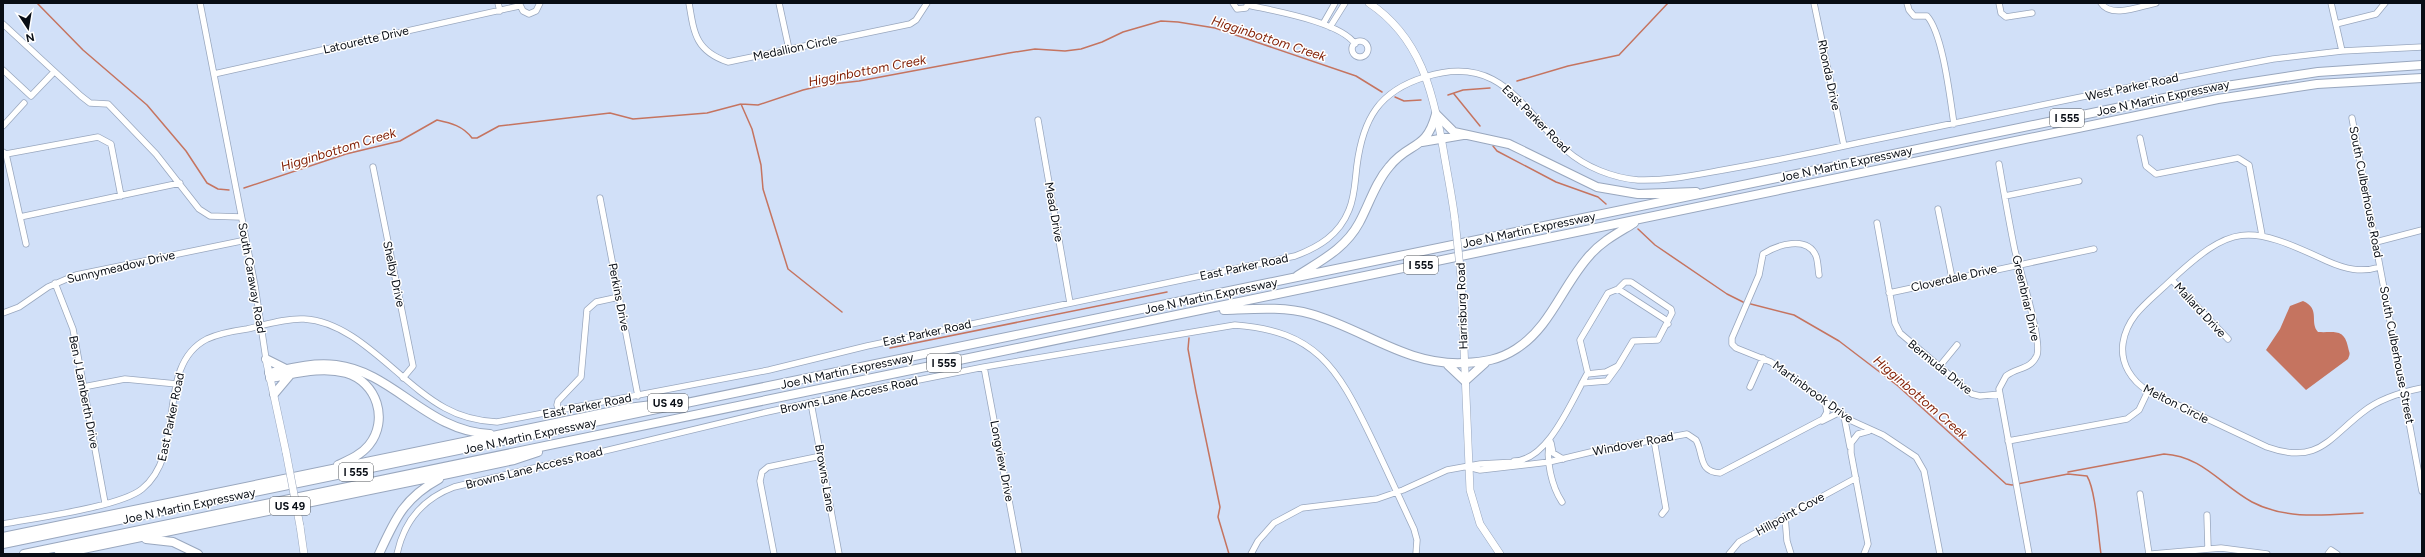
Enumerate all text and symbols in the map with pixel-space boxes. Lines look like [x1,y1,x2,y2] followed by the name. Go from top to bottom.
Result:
[8,8,48,48] north arrow
[1210,13,1329,64] water label: Higginbottom Creek
[322,23,411,57] street label: Latourette Drive
[24,30,35,45] text: N
[752,32,839,64] street label: Medallion Circle
[1815,38,1843,112] street label: Rhonda Drive
[807,52,928,89] water label: Higginbottom Creek
[2084,70,2180,104] street label: West Parker Road
[2095,77,2231,119] street label: Joe N Martin Expressway
[1499,82,1573,156] street label: East Parker Road
[2050,109,2084,127] road number: I 555
[279,125,398,174] water label: Higginbottom Creek
[2346,125,2386,259] street label: South Culberhouse Road
[1778,143,1914,185] street label: Joe N Martin Expressway
[1042,181,1066,243] street label: Mead Drive
[1461,209,1597,251] street label: Joe N Martin Expressway
[235,221,269,335] street label: South Caraway Road
[380,240,408,309] street label: Shelby Drive
[66,248,177,286] street label: Sunnymeadow Drive
[1198,251,1290,283] street label: East Parker Road
[2009,254,2043,343] street label: Greenbriar Drive
[1404,256,1438,274] road number: I 555
[1910,261,1999,295] street label: Cloverdale Drive
[606,262,633,333] street label: Perkins Drive
[1453,262,1471,350] street label: Harrisburg Road
[1143,275,1279,317] street label: Joe N Martin Expressway
[2171,280,2229,341] street label: Mallard Drive
[2377,285,2417,425] street label: South Culberhouse Street
[881,317,973,349] street label: East Parker Road
[66,334,102,450] street label: Ben J Lamberth Drive
[1905,337,1975,397] street label: Bermuda Drive
[779,350,915,392] street label: Joe N Martin Expressway
[1871,352,1971,443] water label: Higginbottom Creek
[927,354,961,372] road number: I 555
[1770,358,1856,426] street label: Martinbrook Drive
[155,371,187,463] street label: East Parker Road
[779,374,919,416] street label: Browns Lane Access Road
[2141,381,2211,427] street label: Melton Circle
[541,391,633,421] street label: East Parker Road
[648,394,688,412] road number: US 49
[462,415,598,457] street label: Joe N Martin Expressway
[987,419,1017,503] street label: Longview Drive
[1591,429,1675,459] street label: Windover Road
[812,443,838,513] street label: Browns Lane
[464,444,604,492] street label: Browns Lane Access Road
[339,463,373,481] road number: I 555
[121,485,257,527] street label: Joe N Martin Expressway
[1753,489,1827,539] street label: Hillpoint Cove
[270,497,310,515] road number: US 49

